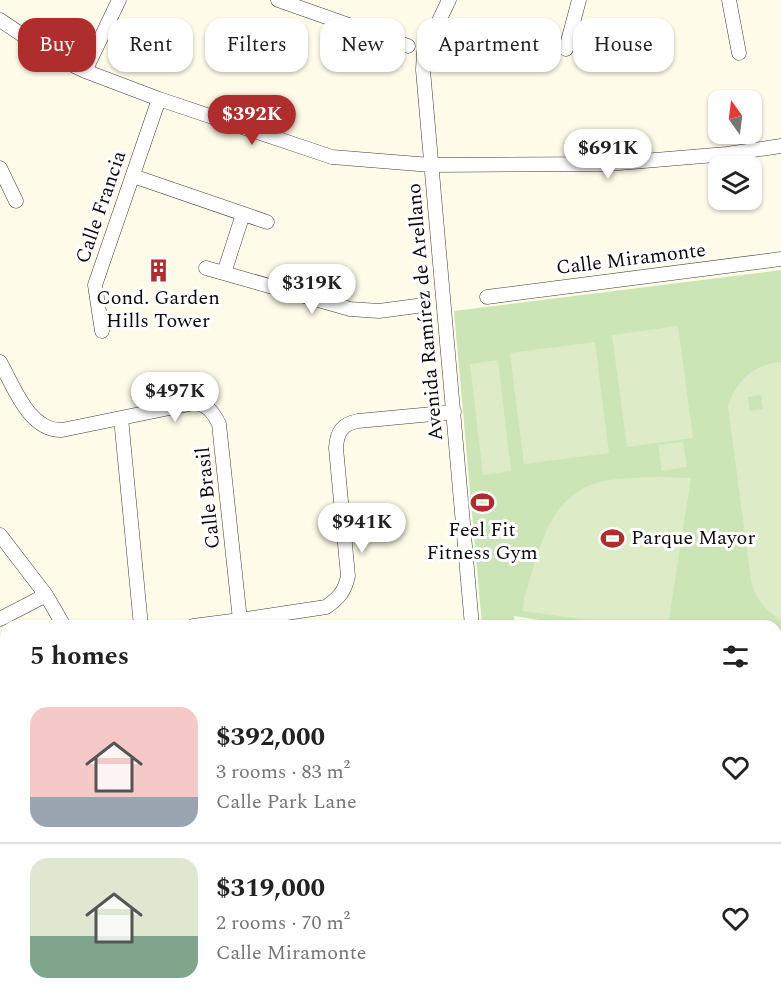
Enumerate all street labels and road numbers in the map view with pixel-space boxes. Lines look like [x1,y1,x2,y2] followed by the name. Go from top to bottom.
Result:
[68,146,134,267] street label: Calle Francia
[399,182,451,442] street label: Avenida Ramírez de Arellano
[555,235,707,283] street label: Calle Miramonte
[188,445,228,551] street label: Calle Brasil

